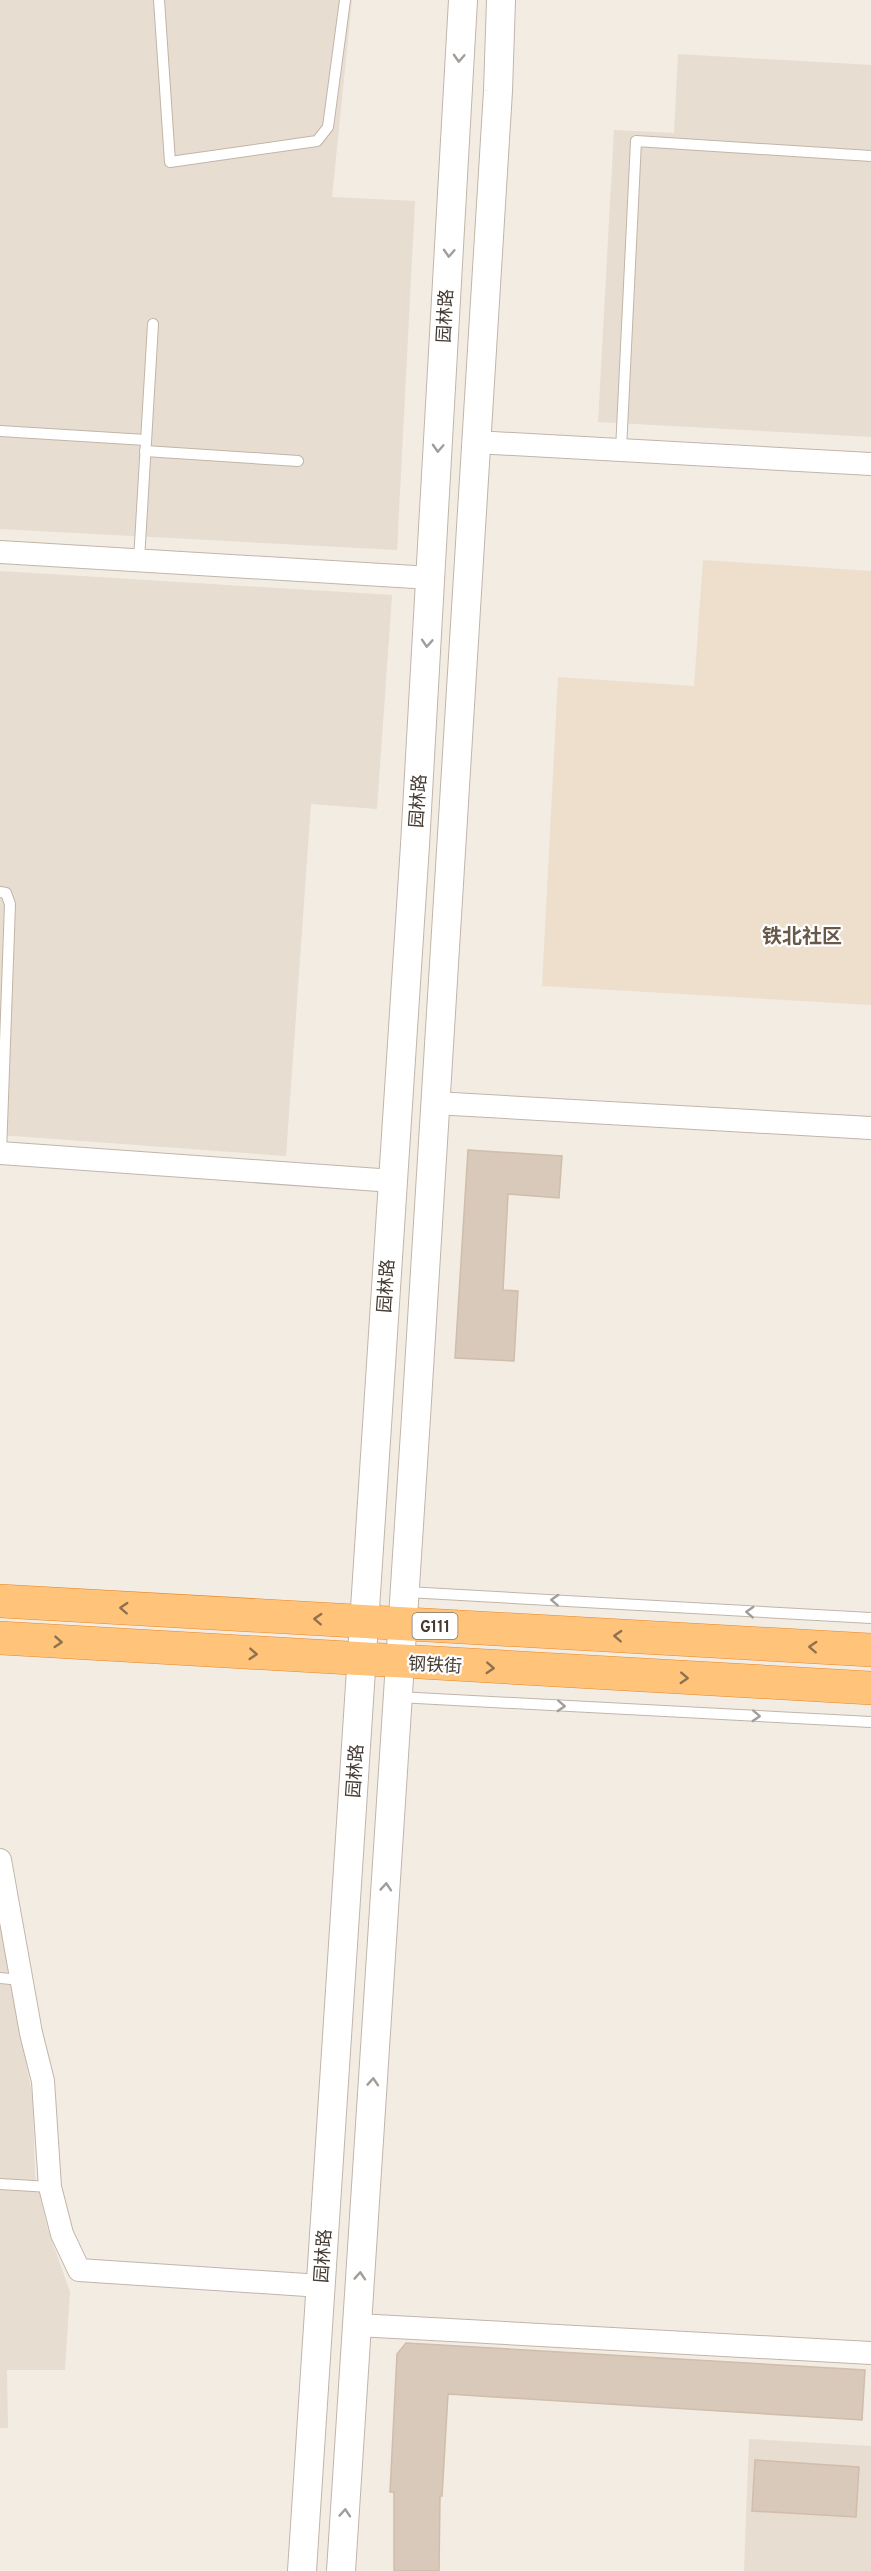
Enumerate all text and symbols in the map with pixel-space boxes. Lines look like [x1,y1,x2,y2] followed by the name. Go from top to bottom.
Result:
[453,54,466,63] one-way arrow
[442,249,455,258] one-way arrow
[434,289,459,344] street label: 园林路
[432,443,445,452] one-way arrow
[421,638,434,647] one-way arrow
[406,773,433,829] street label: 园林路
[762,925,842,951] district label: 铁北社区
[374,1258,401,1314] street label: 园林路
[550,1594,559,1607] one-way arrow
[119,1601,128,1614] one-way arrow
[745,1605,754,1618] one-way arrow
[314,1613,323,1626] one-way arrow
[412,1613,458,1639] road number: G111
[613,1629,622,1642] one-way arrow
[54,1635,63,1648] one-way arrow
[808,1640,817,1653] one-way arrow
[249,1647,258,1660] one-way arrow
[407,1654,462,1679] street label: 钢铁街
[485,1661,494,1674] one-way arrow
[680,1671,689,1684] one-way arrow
[557,1699,566,1712] one-way arrow
[752,1709,761,1722] one-way arrow
[343,1743,370,1799] street label: 园林路
[379,1882,392,1891] one-way arrow
[366,2077,379,2086] one-way arrow
[311,2228,338,2284] street label: 园林路
[354,2272,367,2281] one-way arrow
[338,2508,351,2517] one-way arrow

